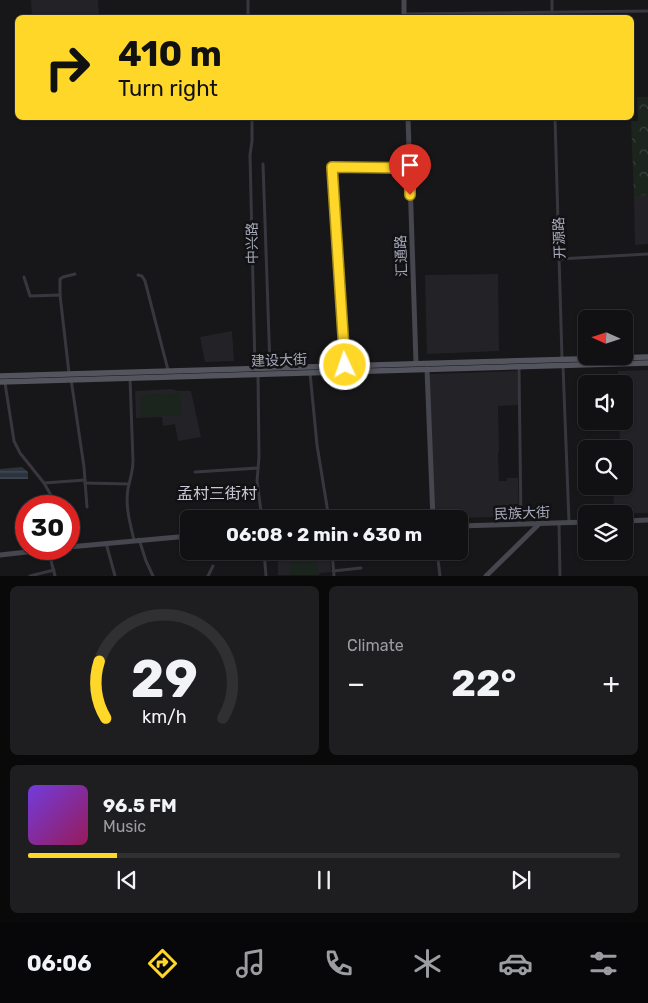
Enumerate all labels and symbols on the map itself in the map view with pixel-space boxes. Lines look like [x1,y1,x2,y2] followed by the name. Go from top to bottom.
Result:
[389,144,431,195] pin
[550,217,569,259] street label: 开源路
[244,222,261,264] street label: 中兴路
[392,235,411,277] street label: 汇通路
[578,310,632,365] north arrow
[318,338,370,390] position arrow
[251,351,307,370] street label: 建设大街
[177,484,257,503] district label: 孟村三街村
[15,495,80,560] speed limit sign: 30
[494,504,550,523] street label: 民族大街

